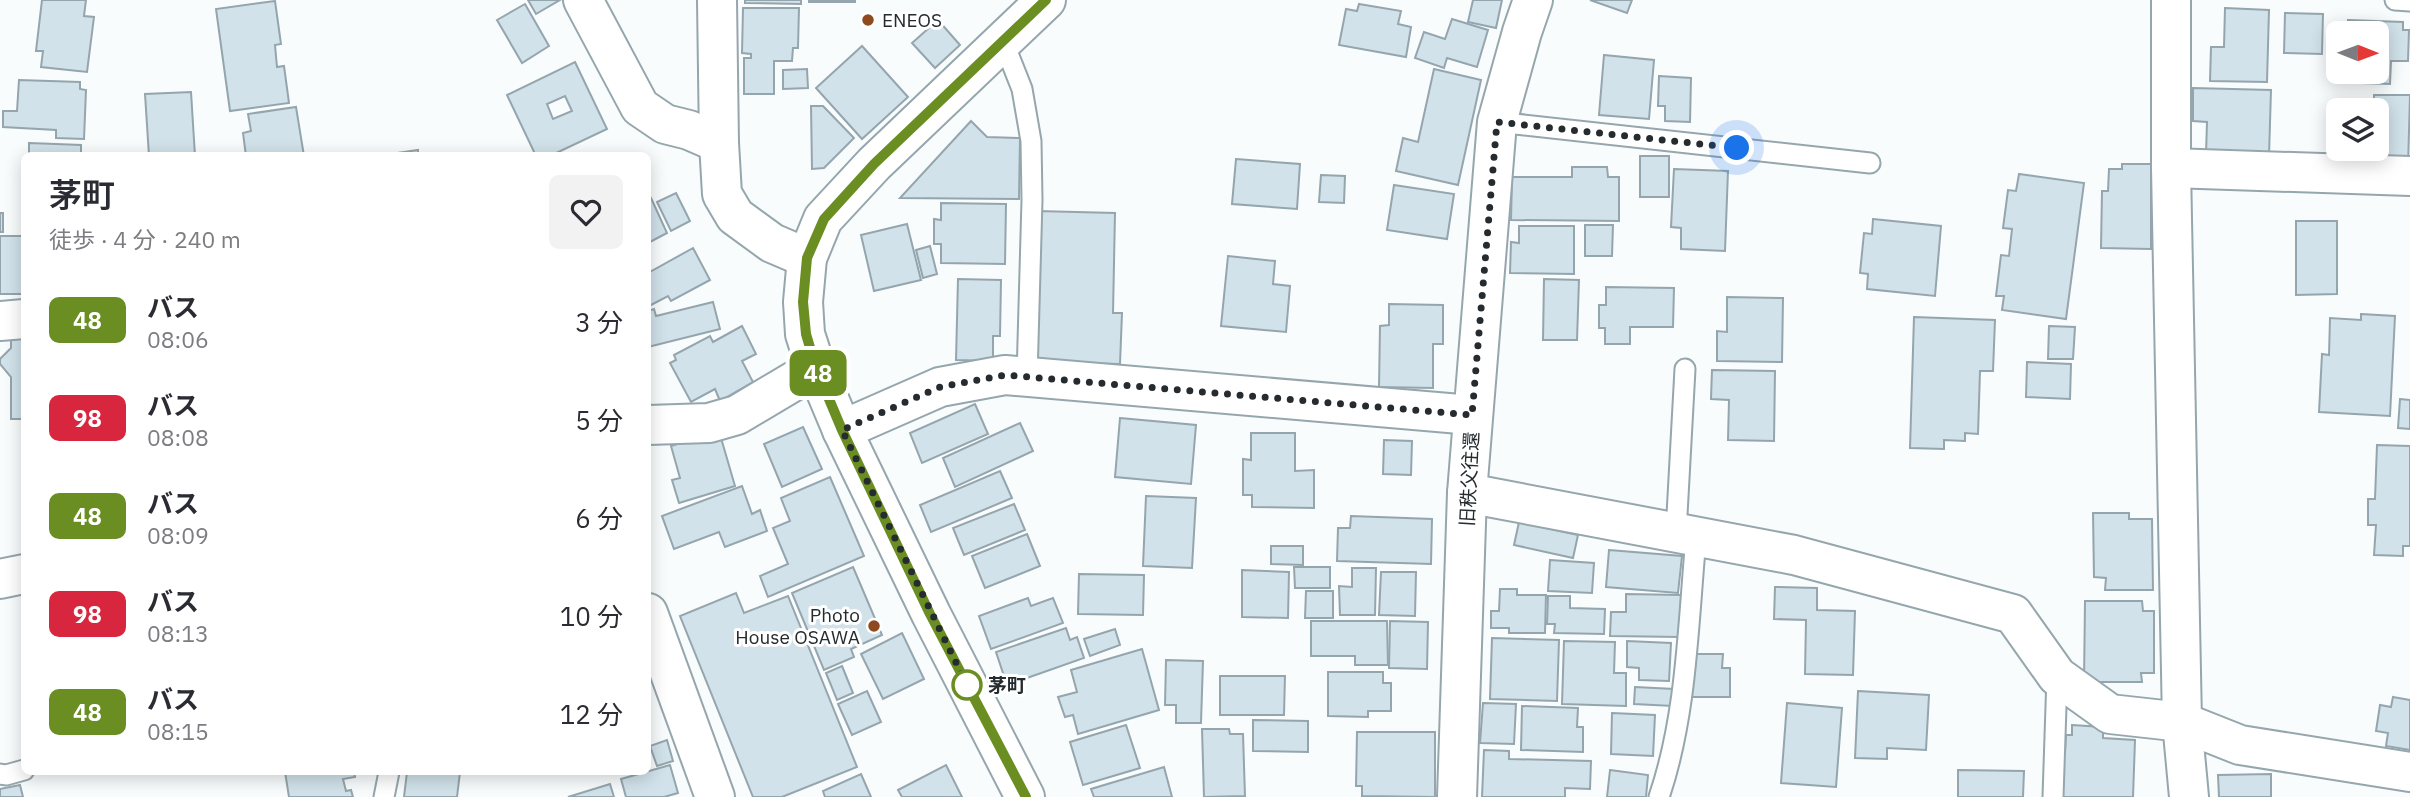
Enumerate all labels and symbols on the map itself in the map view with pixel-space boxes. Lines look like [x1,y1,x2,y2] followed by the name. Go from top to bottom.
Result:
[882,8,942,32] place label: ENEOS
[860,12,876,28] marker: ENEOS
[2326,21,2389,84] north arrow
[1719,130,1754,165] your location
[786,350,850,396] line badge: 48
[1455,431,1483,527] street label: 旧秩父往還
[735,603,860,649] place label: Photo House OSAWA
[866,618,882,634] marker: Photo House OSAWA
[952,670,982,700] marker: 茅町
[988,673,1026,697] place label: 茅町

